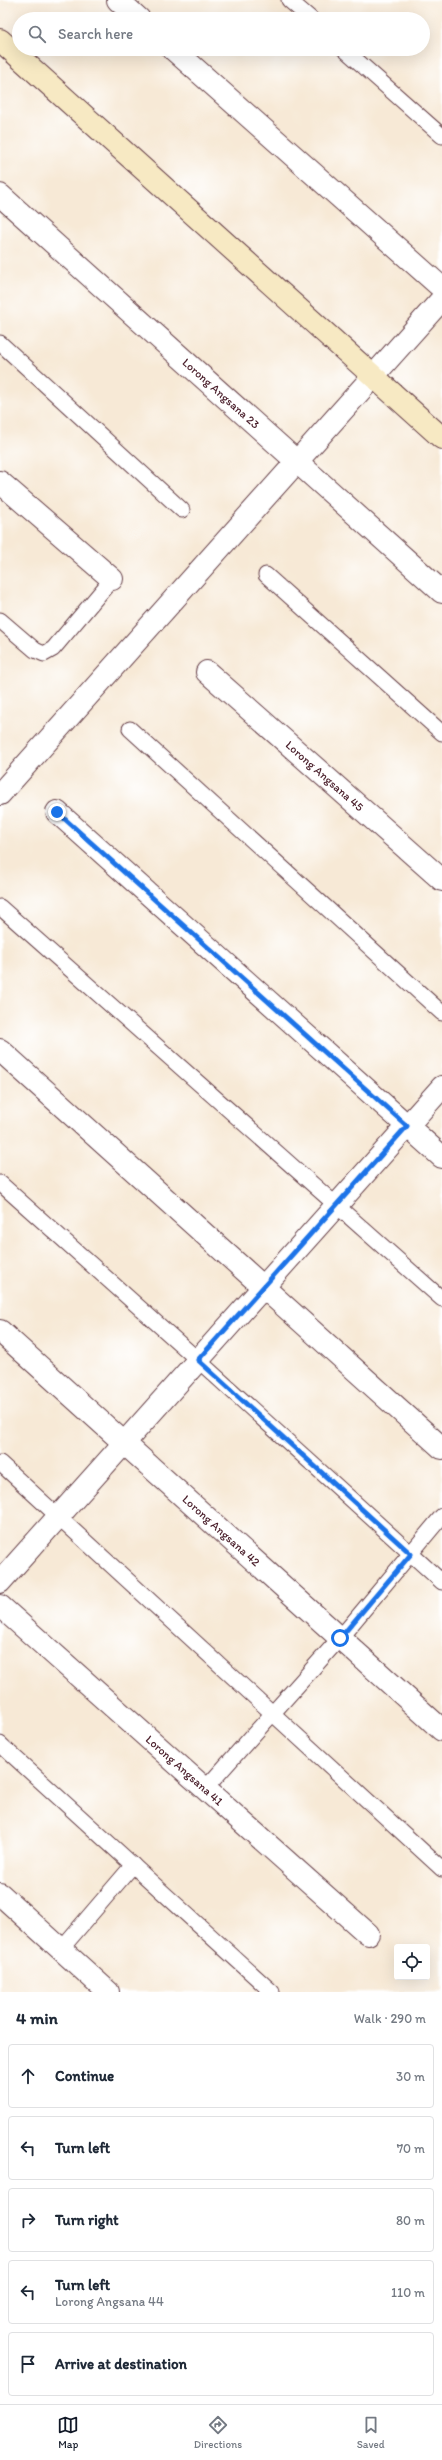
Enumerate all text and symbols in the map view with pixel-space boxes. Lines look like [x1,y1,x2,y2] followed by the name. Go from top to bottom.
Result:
[12,12,430,56] search box
[26,23,48,45] icon: search
[58,25,133,43] text: Search here
[180,355,263,432] street label: Lorong Angsana 23
[283,738,366,814] street label: Lorong Angsana 45
[48,803,66,821] route end
[180,1492,263,1570] street label: Lorong Angsana 42
[331,1629,349,1647] route start
[143,1732,226,1809] street label: Lorong Angsana 41
[394,1944,430,1980] map controls
[394,1944,430,1980] button: locate
[16,2008,58,2028] text: 4 min
[354,2011,426,2026] text: Walk · 290 m
[17,2065,39,2087] icon: ahead
[55,2067,114,2085] text: Continue
[396,2069,425,2084] text: 30 m
[17,2137,39,2159] icon: left
[55,2139,110,2157] text: Turn left
[397,2141,425,2156] text: 70 m
[17,2209,39,2231] icon: right
[55,2211,119,2229] text: Turn right
[396,2213,425,2228] text: 80 m
[55,2276,110,2294] text: Turn left
[17,2281,39,2303] icon: left
[391,2285,425,2300] text: 110 m
[55,2294,164,2309] text: Lorong Angsana 44
[17,2353,39,2375] icon: arrive
[55,2355,187,2373] text: Arrive at destination
[57,2414,79,2451] tab: Map
[194,2414,242,2451] tab: Directions
[357,2414,385,2451] tab: Saved

